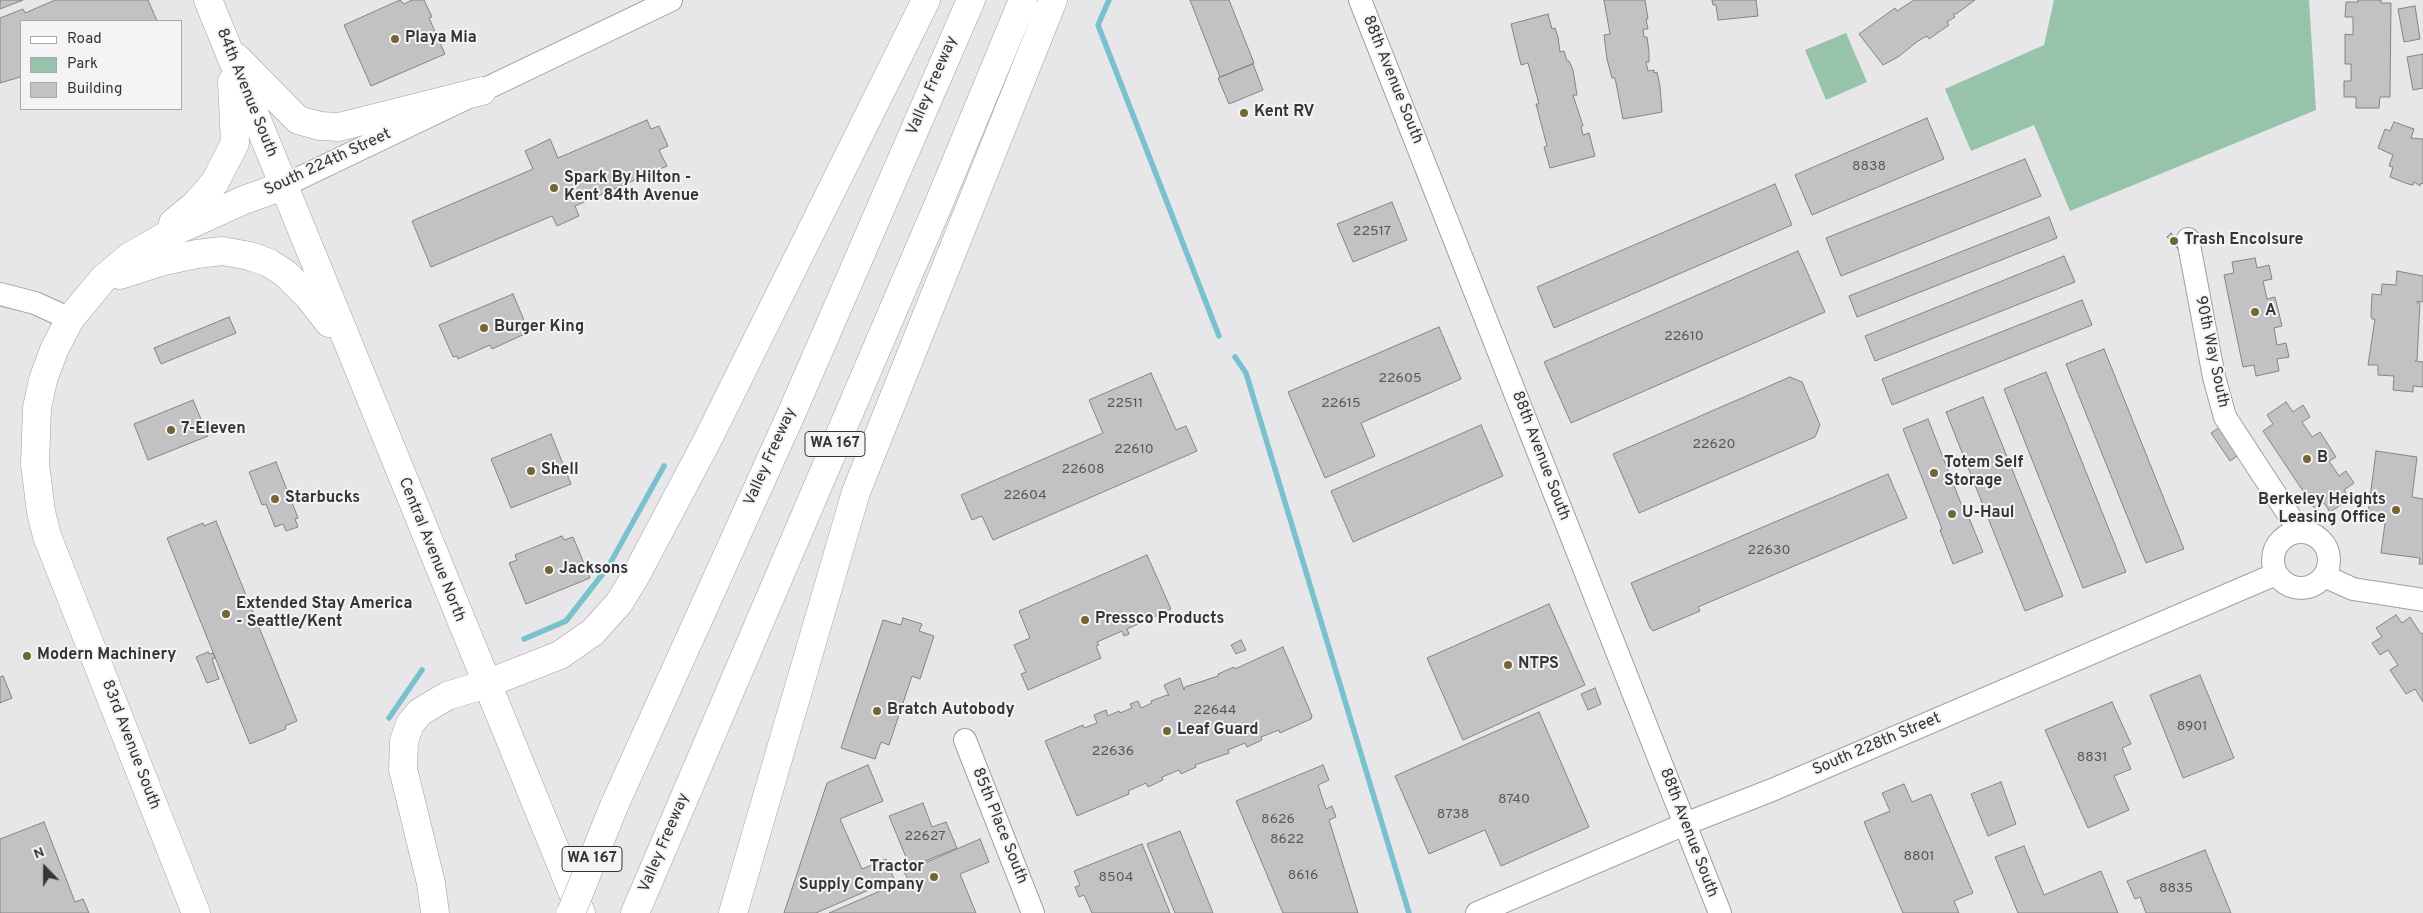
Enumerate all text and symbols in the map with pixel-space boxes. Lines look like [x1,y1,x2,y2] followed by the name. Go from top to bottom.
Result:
[1357,13,1427,147] street label: 88th Avenue South
[20,20,182,110] legend
[211,26,281,160] street label: 84th Avenue South
[405,29,477,49] place label: Playa Mia
[67,30,102,49] text: Road
[389,33,401,45] marker: Playa Mia
[904,34,962,138] street label: Valley Freeway
[67,55,98,74] text: Park
[67,80,122,99] text: Building
[1254,103,1314,123] place label: Kent RV
[1238,107,1250,119] marker: Kent RV
[262,125,394,201] street label: South 224th Street
[1852,159,1886,175] house number: 8838
[564,169,699,207] place label: Spark By Hilton - Kent 84th Avenue
[548,182,560,194] marker: Spark By Hilton - Kent 84th Avenue
[1353,224,1391,240] house number: 22517
[2184,231,2304,251] place label: Trash Encolsure
[2168,235,2180,247] marker: Trash Encolsure
[2190,294,2232,410] street label: 90th Way South
[2265,302,2276,322] place label: A
[2249,306,2261,318] marker: A
[494,318,584,338] place label: Burger King
[478,322,490,334] marker: Burger King
[1664,329,1704,345] house number: 22610
[1378,371,1422,387] house number: 22605
[1506,389,1574,523] street label: 88th Avenue South
[1107,396,1143,412] house number: 22511
[1321,396,1361,412] house number: 22615
[741,405,801,509] street label: Valley Freeway
[181,420,246,440] place label: 7-Eleven
[165,424,177,436] marker: 7-Eleven
[805,432,865,456] road number: WA 167
[1692,437,1736,453] house number: 22620
[1114,442,1154,458] house number: 22610
[2317,449,2328,469] place label: B
[2301,453,2313,465] marker: B
[1944,454,2023,492] place label: Totem Self Storage
[541,461,579,481] place label: Shell
[1061,462,1105,478] house number: 22608
[525,465,537,477] marker: Shell
[1928,467,1940,479] marker: Totem Self Storage
[393,475,469,625] street label: Central Avenue North
[1003,488,1047,504] house number: 22604
[285,489,360,509] place label: Starbucks
[2258,491,2386,529] place label: Berkeley Heights Leasing Office
[269,493,281,505] marker: Starbucks
[1962,504,2015,524] place label: U-Haul
[2390,504,2402,516] marker: Berkeley Heights Leasing Office
[1946,508,1958,520] marker: U-Haul
[1748,543,1790,559] house number: 22630
[559,560,628,580] place label: Jacksons
[543,564,555,576] marker: Jacksons
[236,595,412,633] place label: Extended Stay America - Seattle/Kent
[220,608,232,620] marker: Extended Stay America - Seattle/Kent
[1095,610,1224,630] place label: Pressco Products
[1079,614,1091,626] marker: Pressco Products
[37,646,176,666] place label: Modern Machinery
[21,650,33,662] marker: Modern Machinery
[1518,655,1559,675] place label: NTPS
[1502,659,1514,671] marker: NTPS
[96,678,164,812] street label: 83rd Avenue South
[887,701,1015,721] place label: Bratch Autobody
[1194,703,1236,719] house number: 22644
[871,705,883,717] marker: Bratch Autobody
[1810,709,1944,781] street label: South 228th Street
[2177,719,2207,735] house number: 8901
[1177,721,1258,741] place label: Leaf Guard
[1161,725,1173,737] marker: Leaf Guard
[1092,744,1134,760] house number: 22636
[2077,750,2107,766] house number: 8831
[967,765,1031,887] street label: 85th Place South
[1654,766,1722,900] street label: 88th Avenue South
[636,791,694,895] street label: Valley Freeway
[1498,792,1530,808] house number: 8740
[1437,807,1469,823] house number: 8738
[1261,812,1295,828] house number: 8626
[904,829,946,845] house number: 22627
[1270,832,1304,848] house number: 8622
[20,843,70,893] north arrow
[31,844,47,863] text: N
[562,846,622,872] road number: WA 167
[1903,849,1935,865] house number: 8801
[799,858,924,896] place label: Tractor Supply Company
[1288,868,1318,884] house number: 8616
[1099,870,1133,886] house number: 8504
[928,871,940,883] marker: Tractor Supply Company
[2159,881,2193,897] house number: 8835

